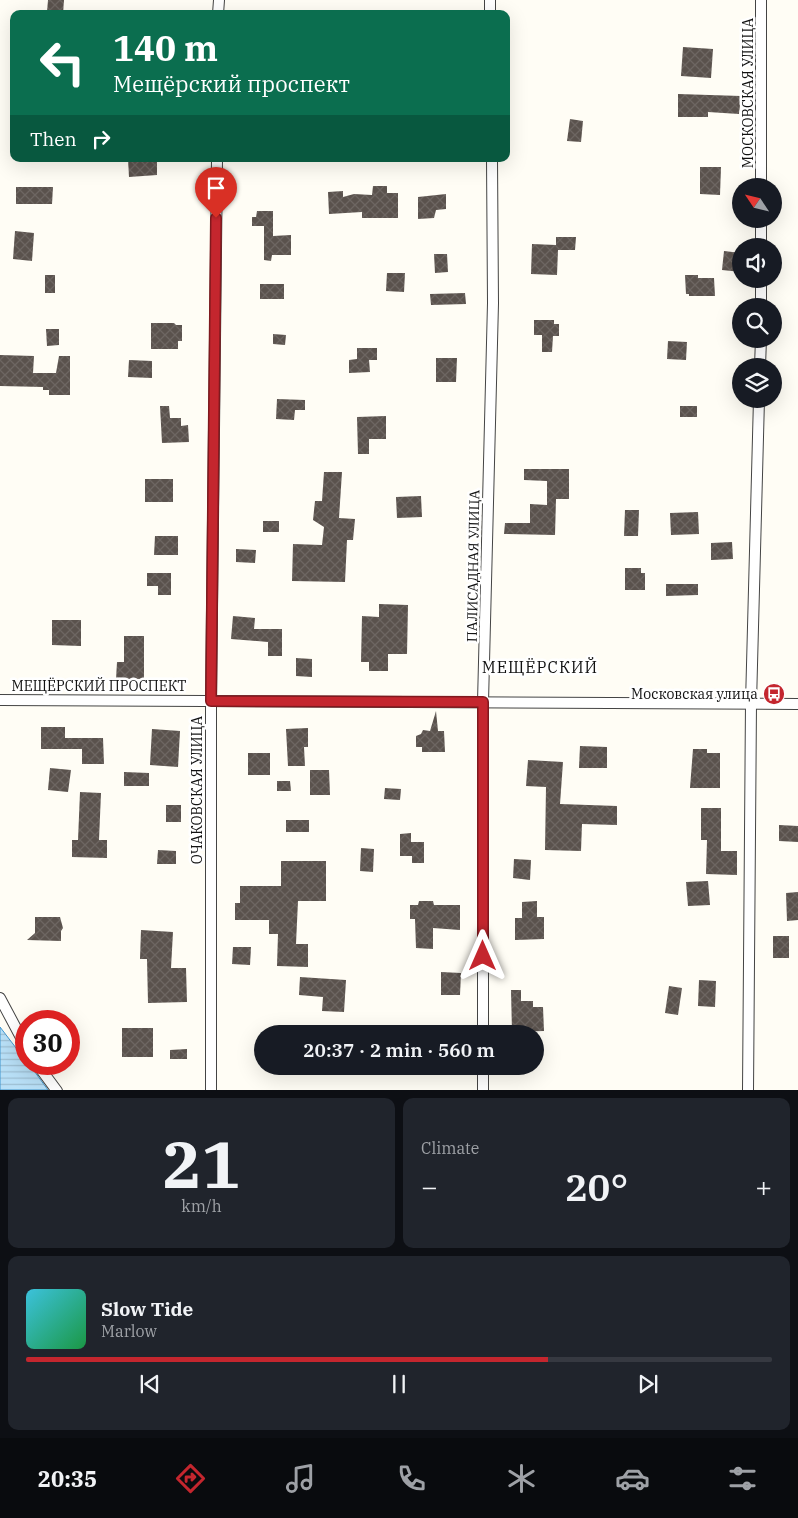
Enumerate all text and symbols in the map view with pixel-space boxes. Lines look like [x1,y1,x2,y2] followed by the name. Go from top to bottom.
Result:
[739,17,757,168] street label: МОСКОВСКАЯ УЛИЦА
[113,25,218,71] text: 140 m
[30,30,95,95] icon: left
[113,69,350,98] text: Мещёрский проспект
[87,125,115,153] icon: right
[30,127,77,151] text: Then
[195,167,237,218] pin
[202,174,230,202] icon: arrive
[732,178,782,228] north arrow
[732,178,782,408] map controls
[732,238,782,288] button: sound
[732,298,782,348] button: search
[732,358,782,408] button: layers
[463,489,483,642] street label: ПАЛИСАДНАЯ УЛИЦА
[482,657,598,677] district label: МЕЩЁРСКИЙ
[12,677,186,695] street label: МЕЩЁРСКИЙ ПРОСПЕКТ
[762,682,786,706] bus stop icon: Московская улица
[631,685,758,703] place label: Московская улица
[188,715,206,864] street label: ОЧАКОВСКАЯ УЛИЦА
[456,929,508,981] position arrow
[15,1010,80,1075] speed limit sign: 30
[303,1038,495,1062] text: 20:37 · 2 min · 560 m
[162,1121,241,1206] text: 21
[421,1138,479,1158] text: Climate
[565,1162,628,1211] text: 20°
[421,1168,438,1205] text: −
[755,1168,772,1205] text: +
[181,1196,222,1216] text: km/h
[101,1297,193,1321] text: Slow Tide
[101,1321,157,1341] text: Marlow
[136,1370,164,1398] icon: previous
[385,1370,413,1398] icon: pause
[634,1370,662,1398] icon: next
[173,1461,208,1496] icon: directions
[283,1461,318,1496] icon: music
[394,1461,429,1496] icon: phone
[504,1461,539,1496] icon: climate
[615,1461,650,1496] icon: car
[725,1461,760,1496] icon: filters
[38,1464,97,1493] text: 20:35

